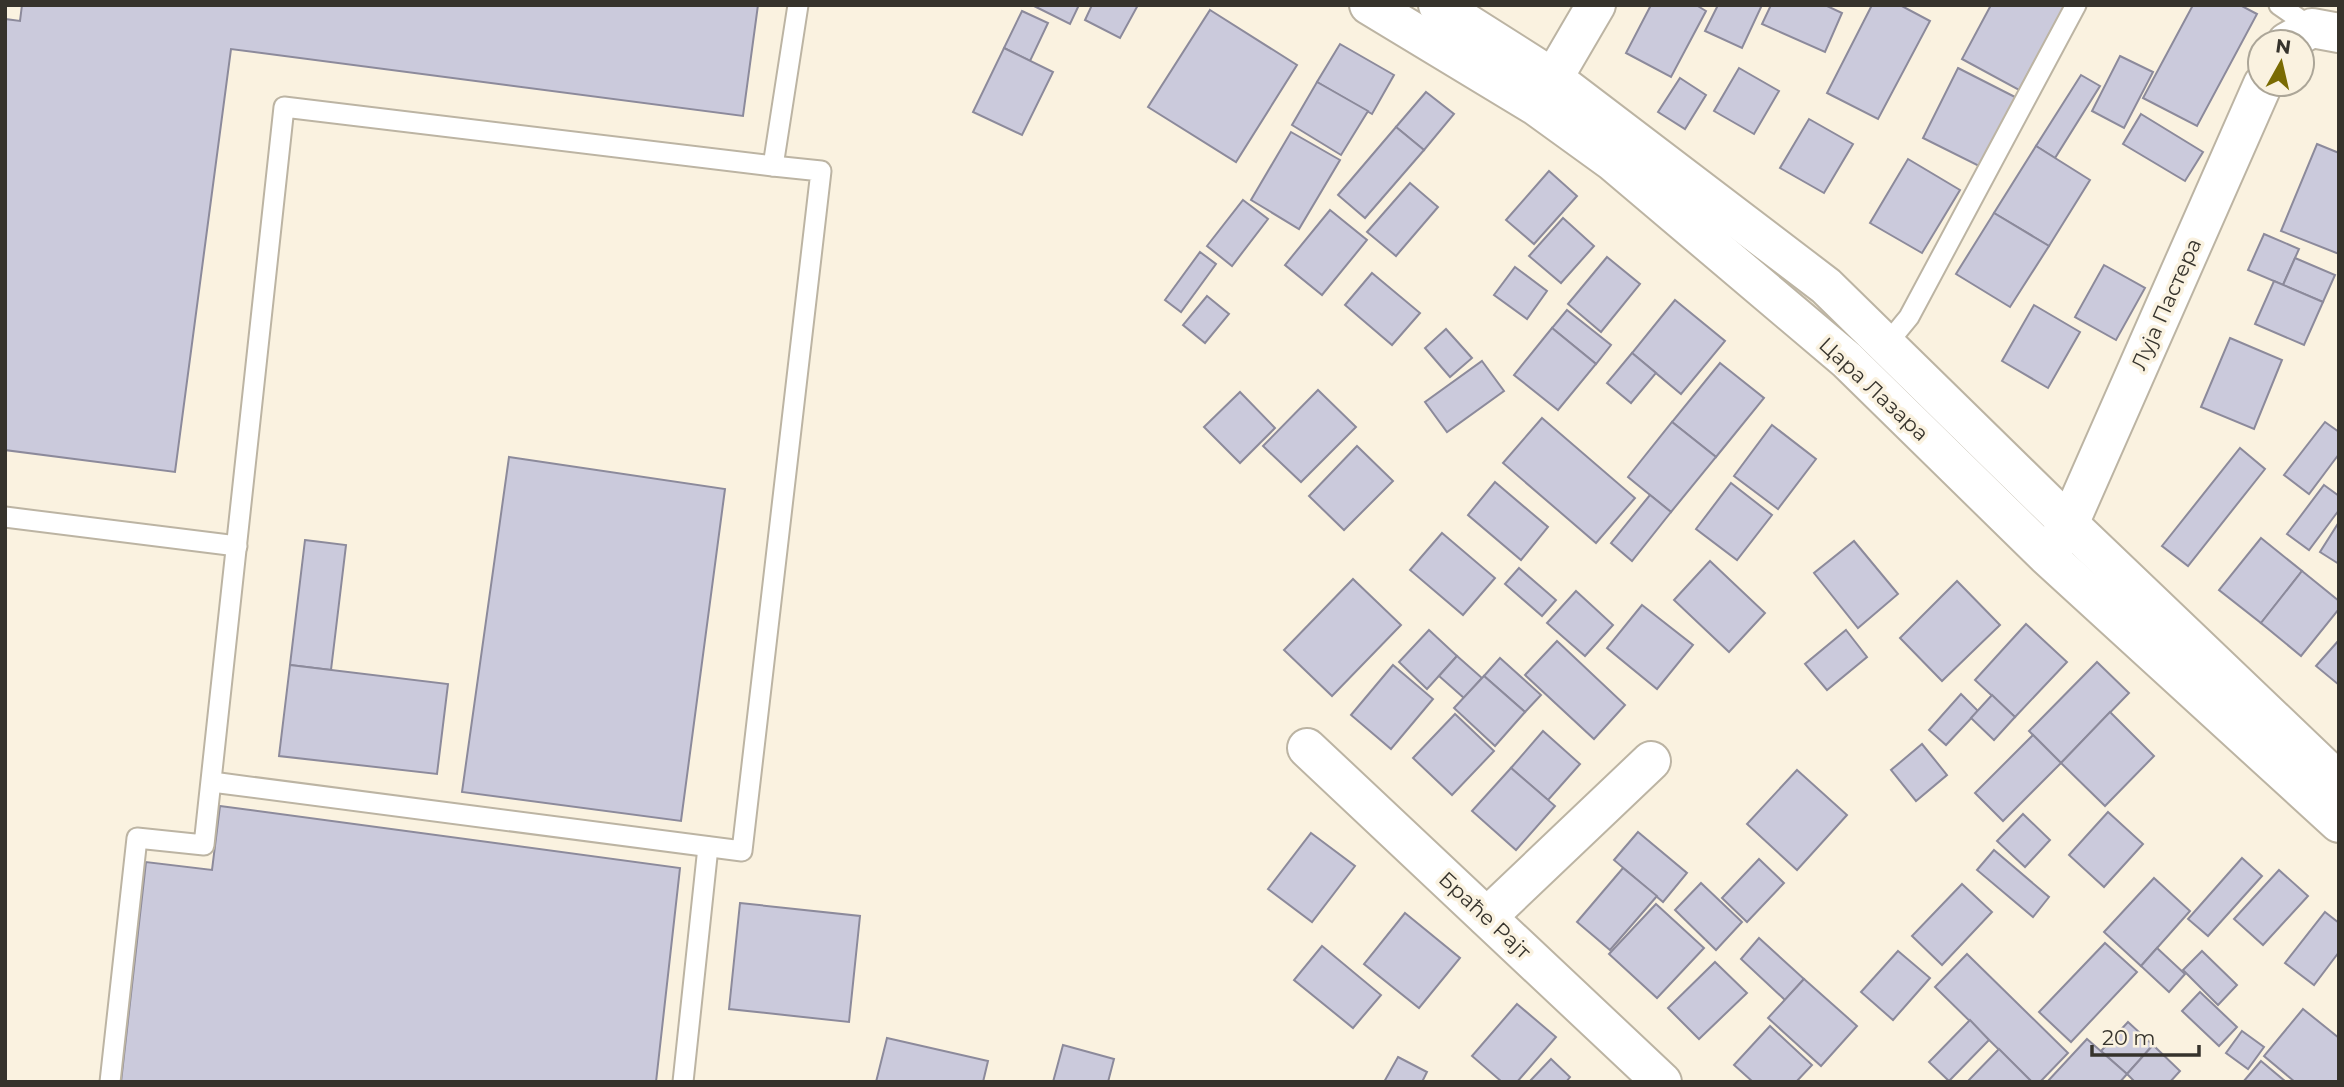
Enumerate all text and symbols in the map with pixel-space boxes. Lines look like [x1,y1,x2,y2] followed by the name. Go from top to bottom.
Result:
[2246,28,2316,98] north arrow
[2274,34,2293,59] text: N
[2126,234,2206,374] street label: Луја Пастера
[1814,332,1934,446] street label: Цара Лазара
[1434,866,1536,964] street label: Браће Рајт
[2092,1014,2199,1058] scale bar
[2102,1025,2156,1050] text: 20 m

